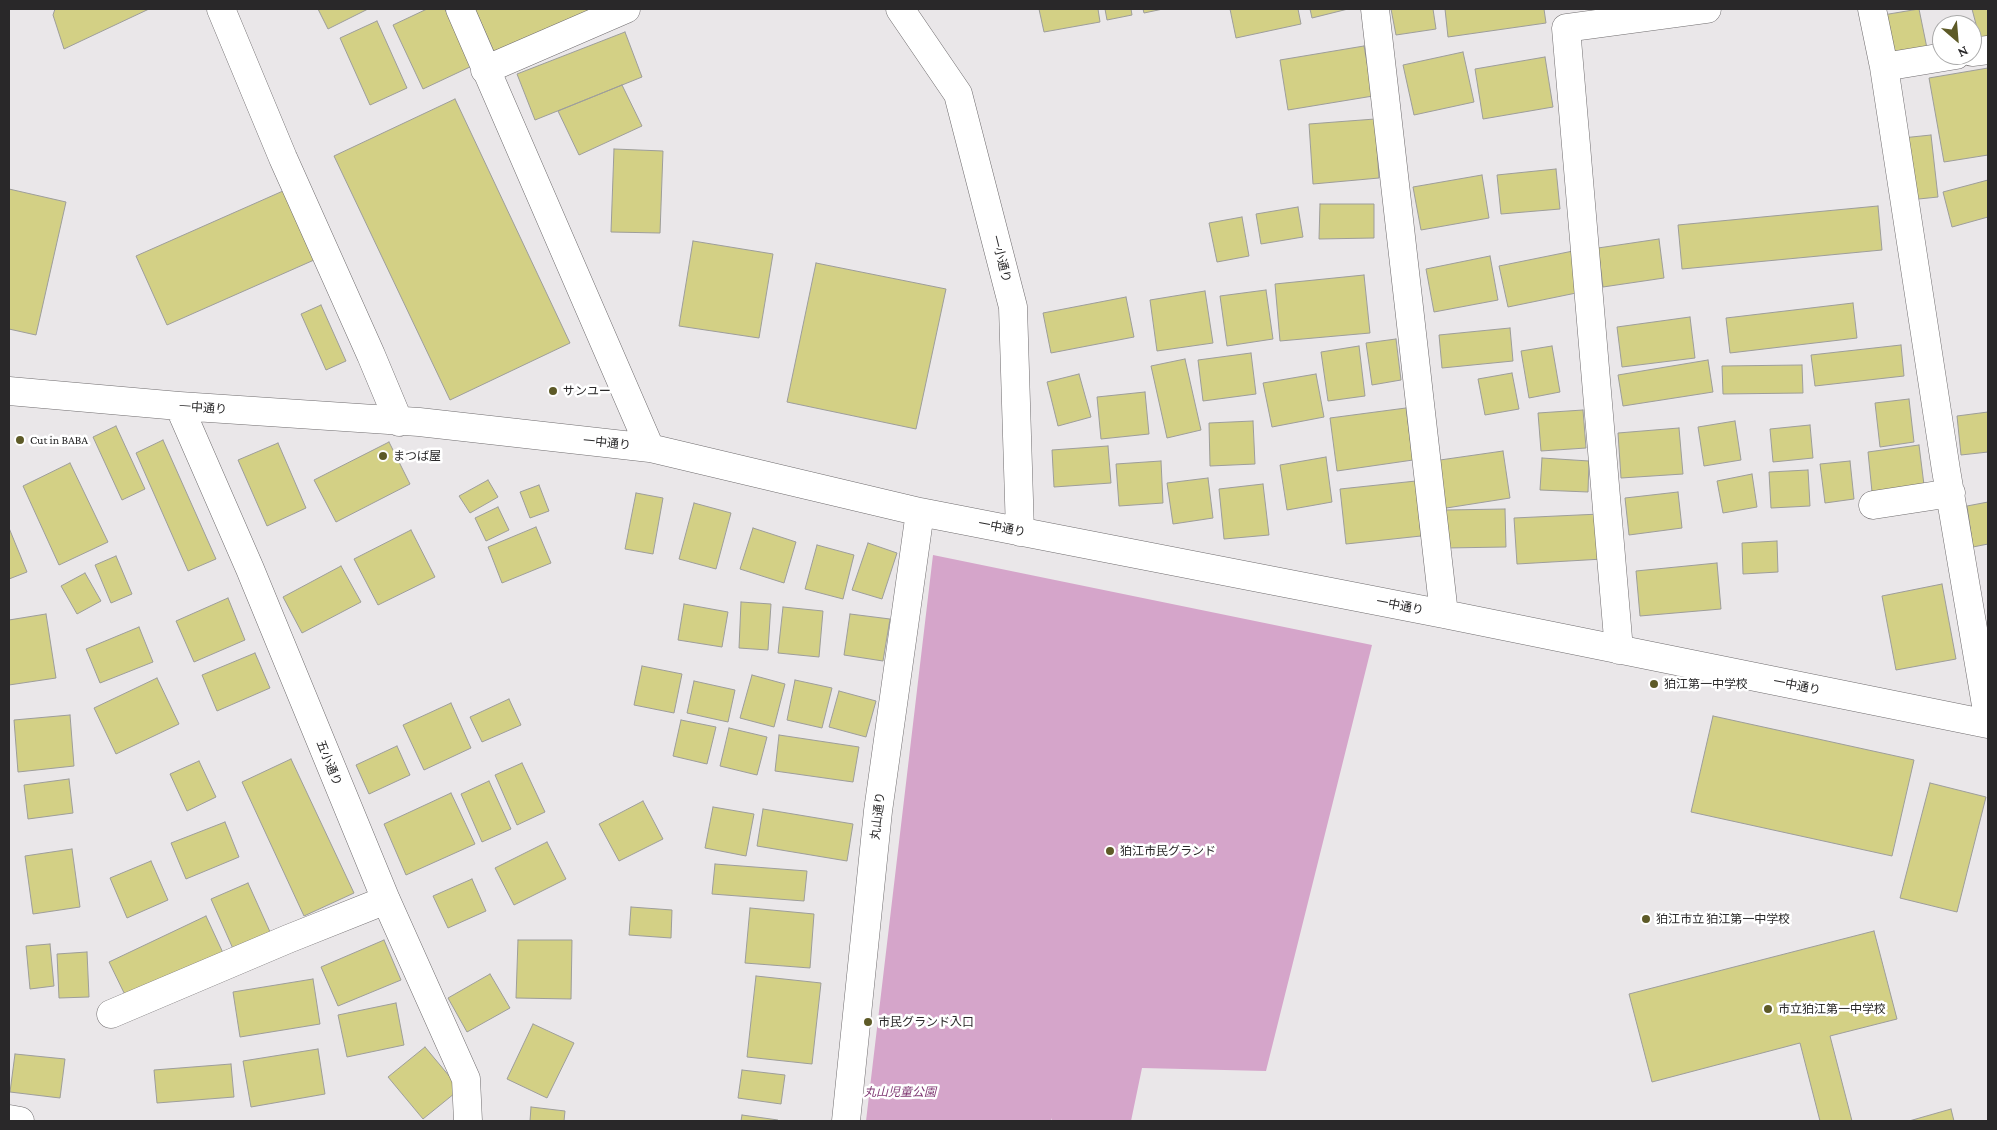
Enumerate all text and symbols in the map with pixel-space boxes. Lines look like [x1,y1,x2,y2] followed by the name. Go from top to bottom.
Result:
[1932,15,1982,65] north arrow
[1955,43,1971,62] text: N
[988,234,1014,284] street label: 一小通り
[563,384,611,398] place label: サンユー
[547,385,559,397] marker: サンユー
[179,399,227,417] street label: 一中通り
[30,433,88,447] place label: Cut in BABA
[582,433,632,453] street label: 一中通り
[14,434,26,446] marker: Cut in BABA
[393,449,441,463] place label: まつば屋
[377,450,389,462] marker: まつば屋
[977,516,1027,540] street label: 一中通り
[1375,594,1425,618] street label: 一中通り
[1772,674,1822,698] street label: 一中通り
[1664,677,1748,691] place label: 狛江第一中学校
[1648,678,1660,690] marker: 狛江第一中学校
[313,738,345,788] street label: 五小通り
[868,791,888,841] street label: 丸山通り
[1120,844,1216,858] place label: 狛江市民グランド
[1104,845,1116,857] marker: 狛江市民グランド
[1656,912,1790,926] place label: 狛江市立 狛江第一中学校
[1640,913,1652,925] marker: 狛江市立 狛江第一中学校
[1778,1002,1886,1016] place label: 市立狛江第一中学校
[1762,1003,1774,1015] marker: 市立狛江第一中学校
[878,1015,974,1029] place label: 市民グランド入口
[862,1016,874,1028] marker: 市民グランド入口
[864,1085,936,1099] park label: 丸山児童公園

